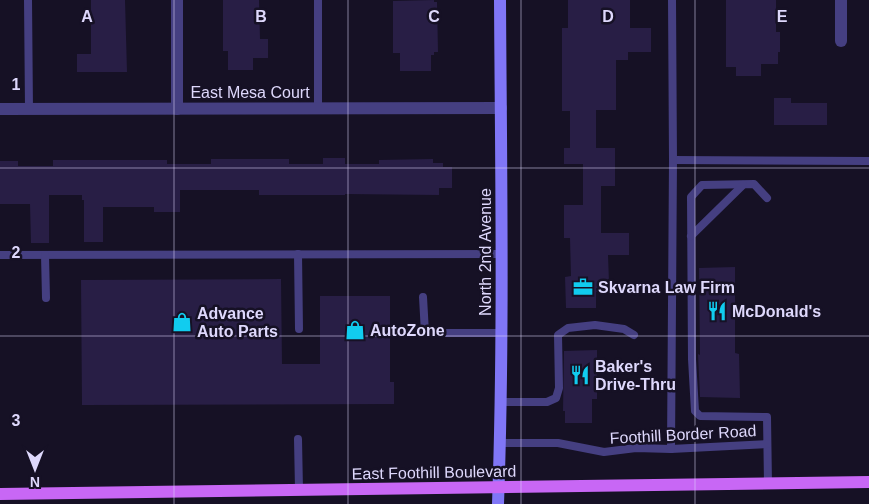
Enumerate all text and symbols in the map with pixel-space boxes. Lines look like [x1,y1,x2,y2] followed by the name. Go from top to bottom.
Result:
[81,8,93,25] text: A
[255,8,267,25] text: B
[428,8,440,25] text: C
[602,8,614,25] text: D
[777,8,788,25] text: E
[12,76,21,93] text: 1
[190,84,310,101] street label: East Mesa Court
[477,188,494,316] street label: North 2nd Avenue
[12,244,21,261] text: 2
[572,276,594,298] office icon: Skvarna Law Firm
[598,279,735,296] place label: Skvarna Law Firm
[706,300,728,322] restaurant icon: McDonald's
[732,303,821,320] place label: McDonald's
[197,305,278,340] place label: Advance Auto Parts
[171,311,193,333] shop icon: Advance Auto Parts
[344,319,366,341] shop icon: AutoZone
[370,322,445,339] place label: AutoZone
[595,358,676,393] place label: Baker's Drive-Thru
[569,364,591,386] restaurant icon: Baker's Drive-Thru
[12,412,21,429] text: 3
[609,422,757,447] street label: Foothill Border Road
[10,444,60,494] north arrow
[352,463,516,482] street label: East Foothill Boulevard
[30,474,40,490] text: N

